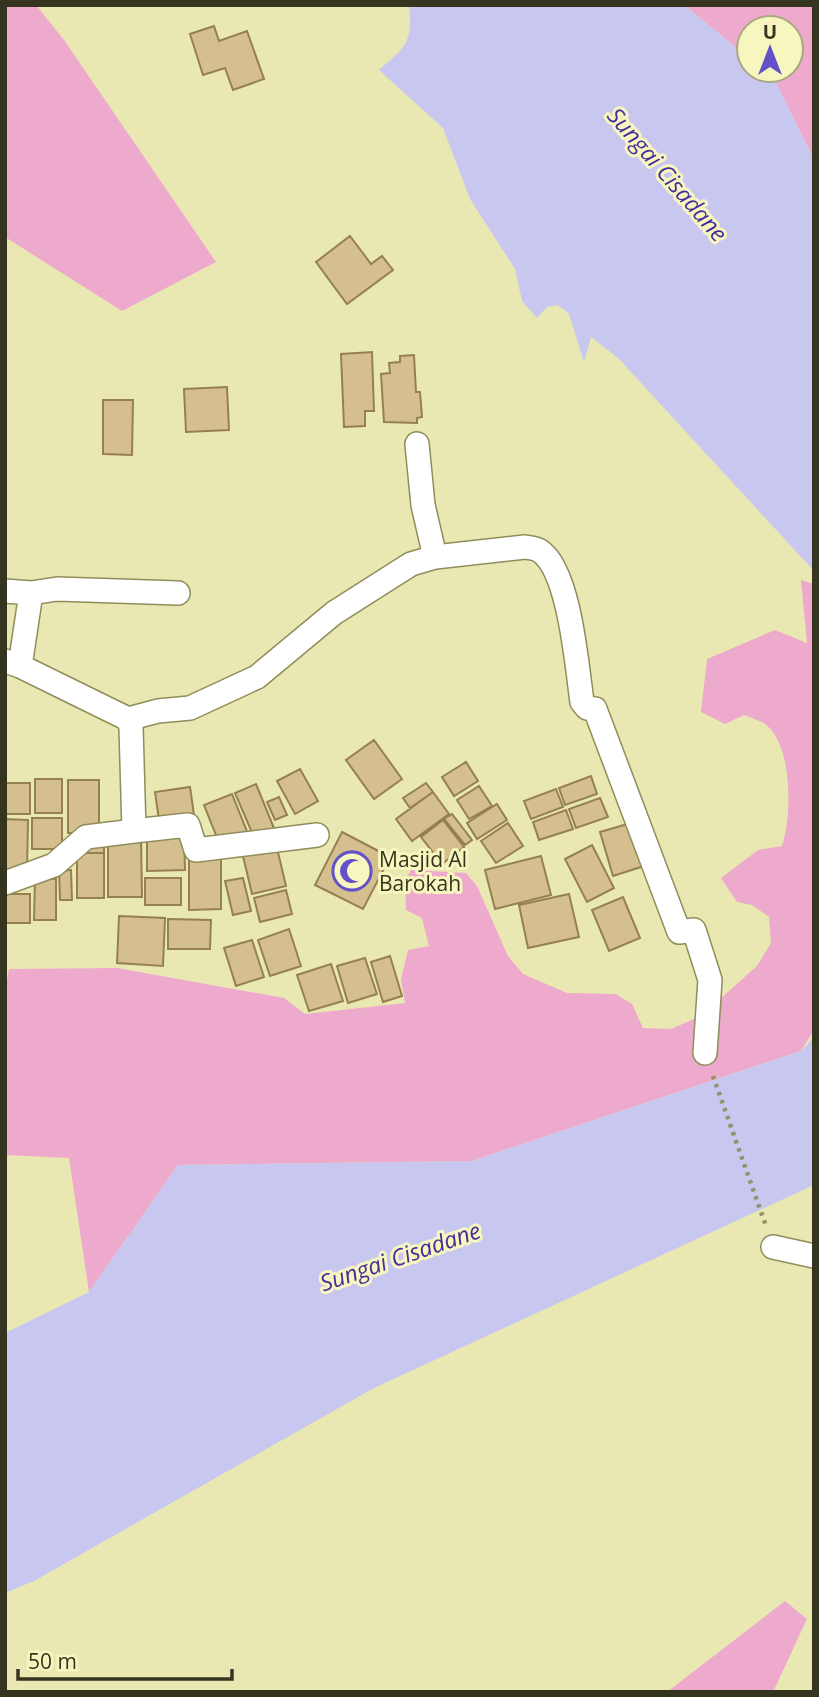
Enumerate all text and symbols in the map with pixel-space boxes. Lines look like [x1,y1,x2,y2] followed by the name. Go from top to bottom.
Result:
[735,14,805,84] north arrow
[763,19,777,45] text: U
[601,100,735,248] water label: Sungai Cisadane
[379,845,467,897] place label: Masjid Al Barokah
[331,850,373,892] mosque icon: Masjid Al Barokah
[315,1214,485,1298] water label: Sungai Cisadane
[18,1638,231,1682] scale bar
[28,1647,77,1675] text: 50 m

